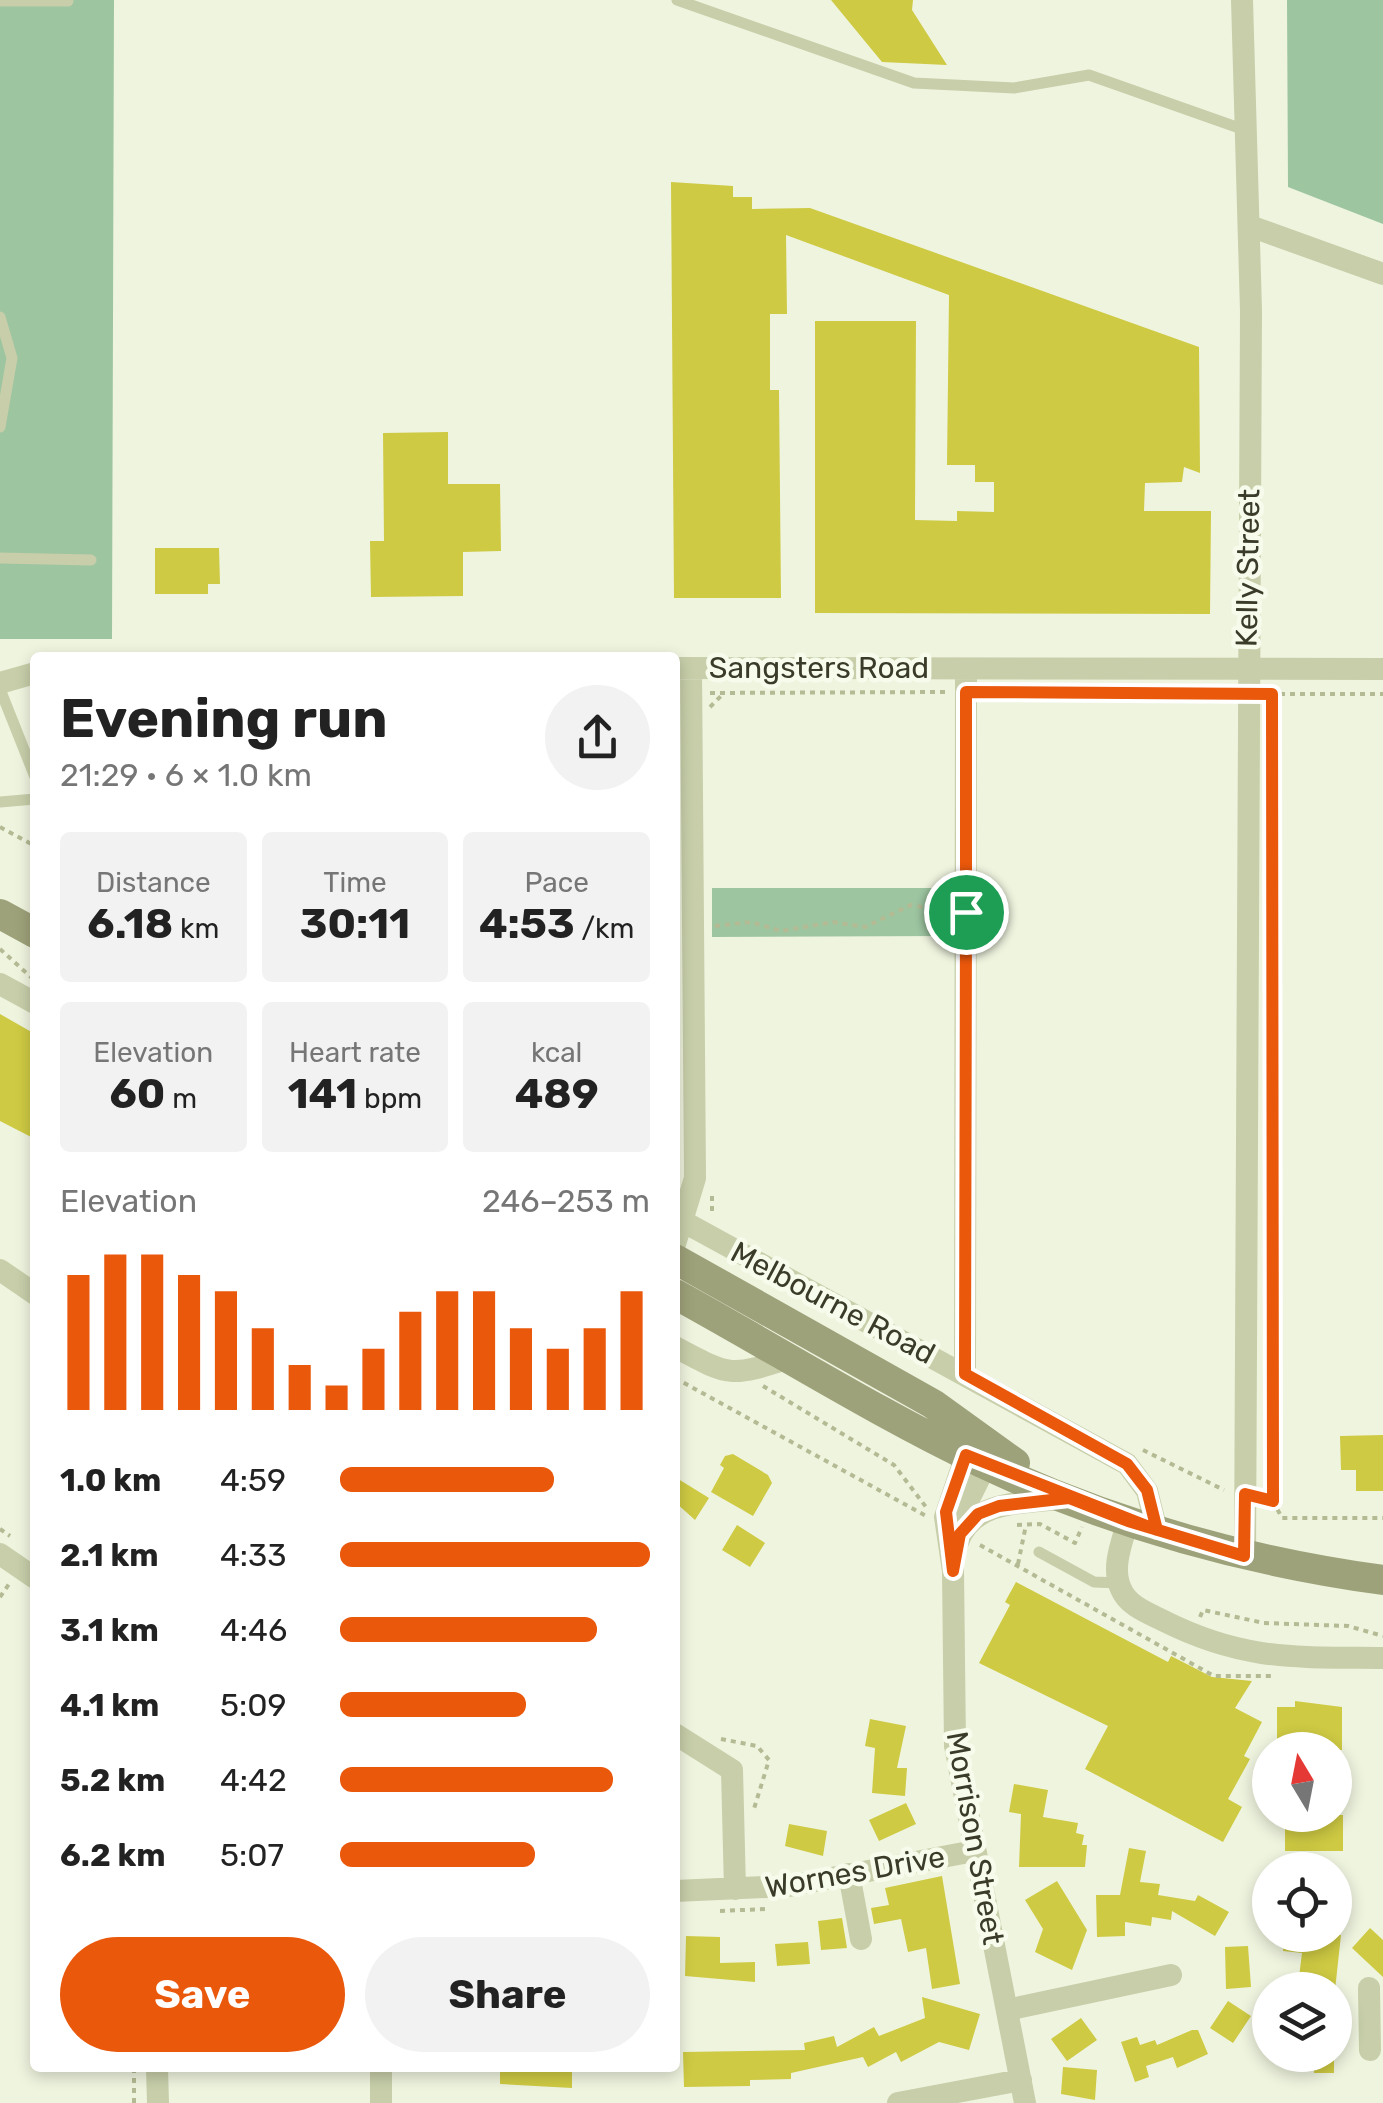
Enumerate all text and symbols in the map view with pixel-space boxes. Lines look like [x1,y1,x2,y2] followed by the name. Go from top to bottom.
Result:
[1229,488,1267,647] street label: Kelly Street
[709,650,929,686] street label: Sangsters Road
[545,685,650,790] button: share
[60,686,388,751] text: Evening run
[60,756,312,794] text: 21:29 · 6 × 1.0 km
[96,866,211,899] text: Distance
[323,866,387,899] text: Time
[525,866,589,899] text: Pace
[924,870,1009,955] pin
[939,885,994,940] icon: arrive
[87,899,173,949] text: 6.18
[300,899,410,949] text: 30:11
[479,899,575,949] text: 4:53
[173,912,219,945] text: km
[575,912,634,945] text: /km
[93,1036,213,1069] text: Elevation
[289,1036,421,1069] text: Heart rate
[531,1036,582,1069] text: kcal
[109,1069,165,1119] text: 60
[288,1069,357,1119] text: 141
[515,1069,599,1119] text: 489
[165,1082,197,1115] text: m
[357,1082,422,1115] text: bpm
[60,1182,197,1220] text: Elevation
[482,1182,650,1220] text: 246–253 m
[725,1234,941,1372] street label: Melbourne Road
[60,1461,161,1499] text: 1.0 km
[220,1461,286,1499] text: 4:59
[60,1536,159,1574] text: 2.1 km
[220,1536,287,1574] text: 4:33
[60,1611,159,1649] text: 3.1 km
[220,1611,287,1649] text: 4:46
[60,1686,159,1724] text: 4.1 km
[220,1686,287,1724] text: 5:09
[939,1729,1012,1948] street label: Morrison Street
[1252,1732,1352,1832] north arrow
[1252,1732,1352,2072] map controls
[60,1761,165,1799] text: 5.2 km
[220,1761,287,1799] text: 4:42
[60,1836,166,1874] text: 6.2 km
[220,1836,284,1874] text: 5:07
[762,1838,948,1906] street label: Wornes Drive
[1252,1852,1352,1952] button: locate
[60,1937,345,2052] button: Save
[365,1937,650,2052] button: Share
[1252,1972,1352,2072] button: layers

